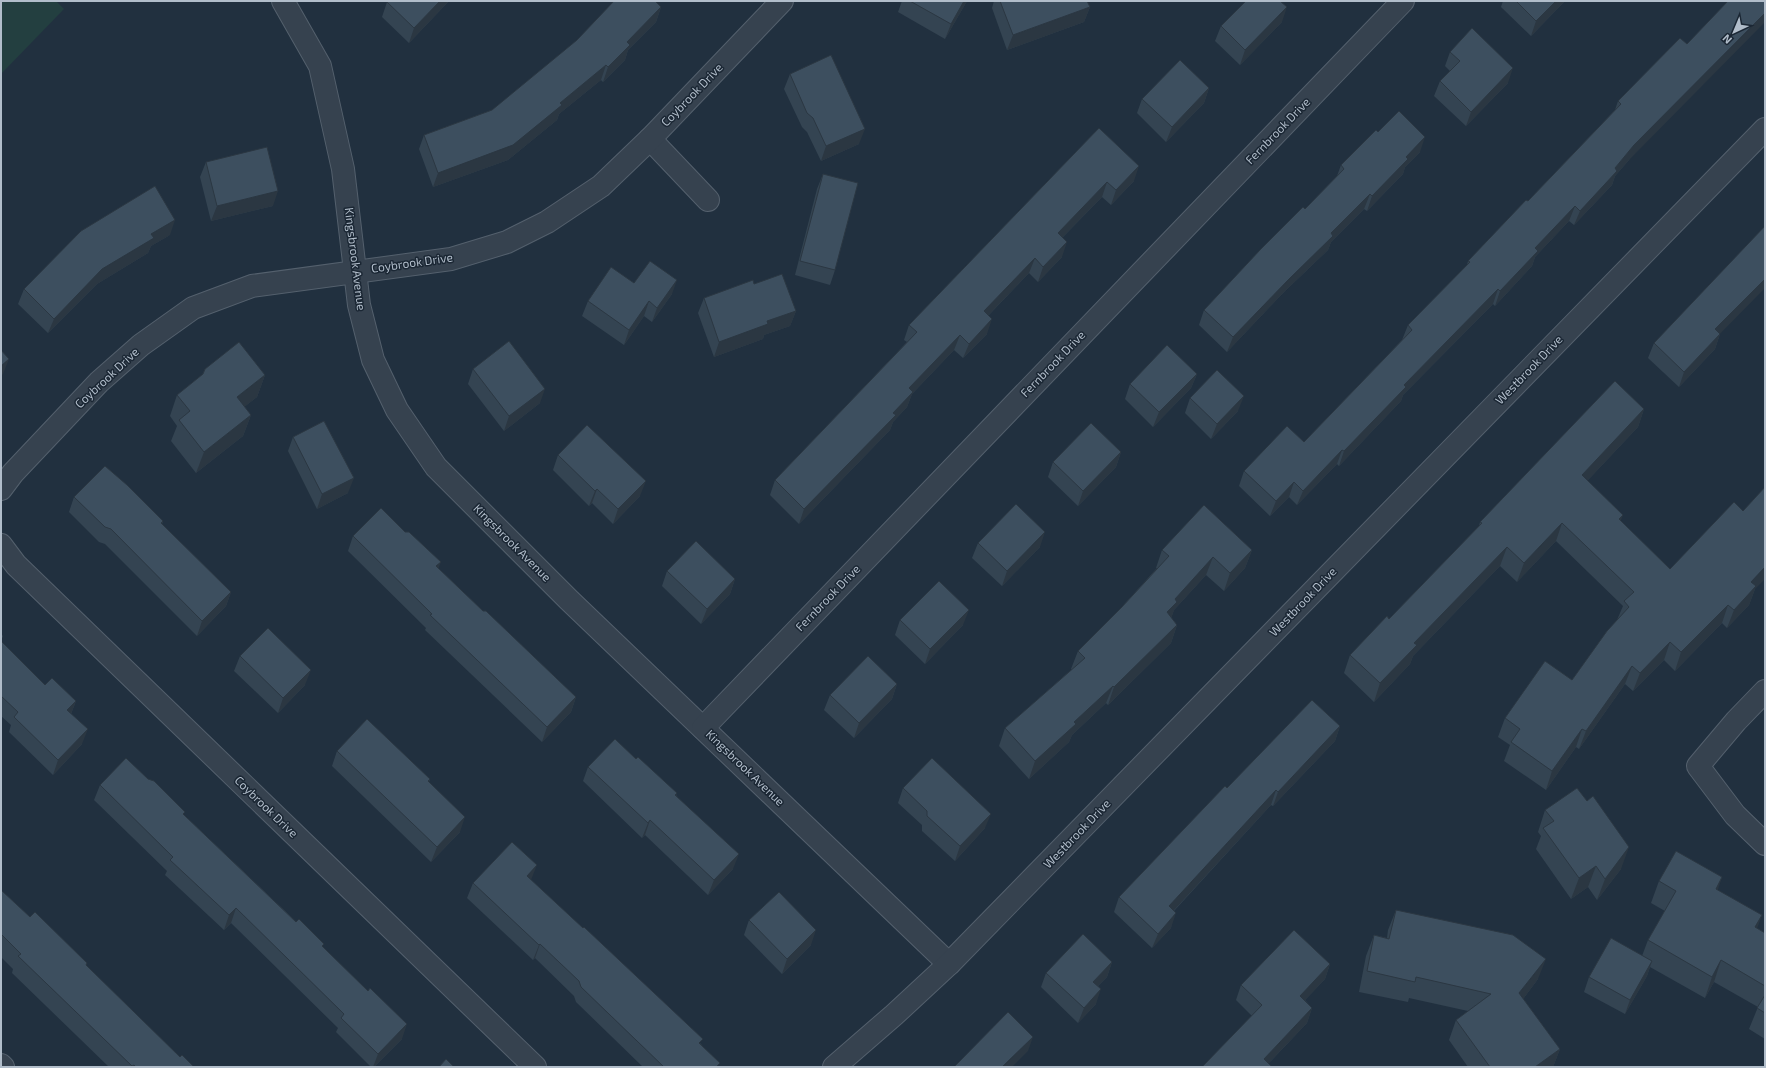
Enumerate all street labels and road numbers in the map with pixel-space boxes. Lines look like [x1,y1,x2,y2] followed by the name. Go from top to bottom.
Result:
[658,60,725,129] street label: Coybrook Drive
[1242,94,1312,166] street label: Fernbrook Drive
[343,207,369,311] street label: Kingsbrook Avenue
[370,249,454,275] street label: Coybrook Drive
[1017,327,1087,399] street label: Fernbrook Drive
[1492,332,1565,407] street label: Westbrook Drive
[71,344,141,410] street label: Coybrook Drive
[471,501,554,584] street label: Kingsbrook Avenue
[792,561,862,633] street label: Fernbrook Drive
[1266,564,1339,639] street label: Westbrook Drive
[704,726,788,808] street label: Kingsbrook Avenue
[232,773,301,840] street label: Coybrook Drive
[1040,796,1113,871] street label: Westbrook Drive

